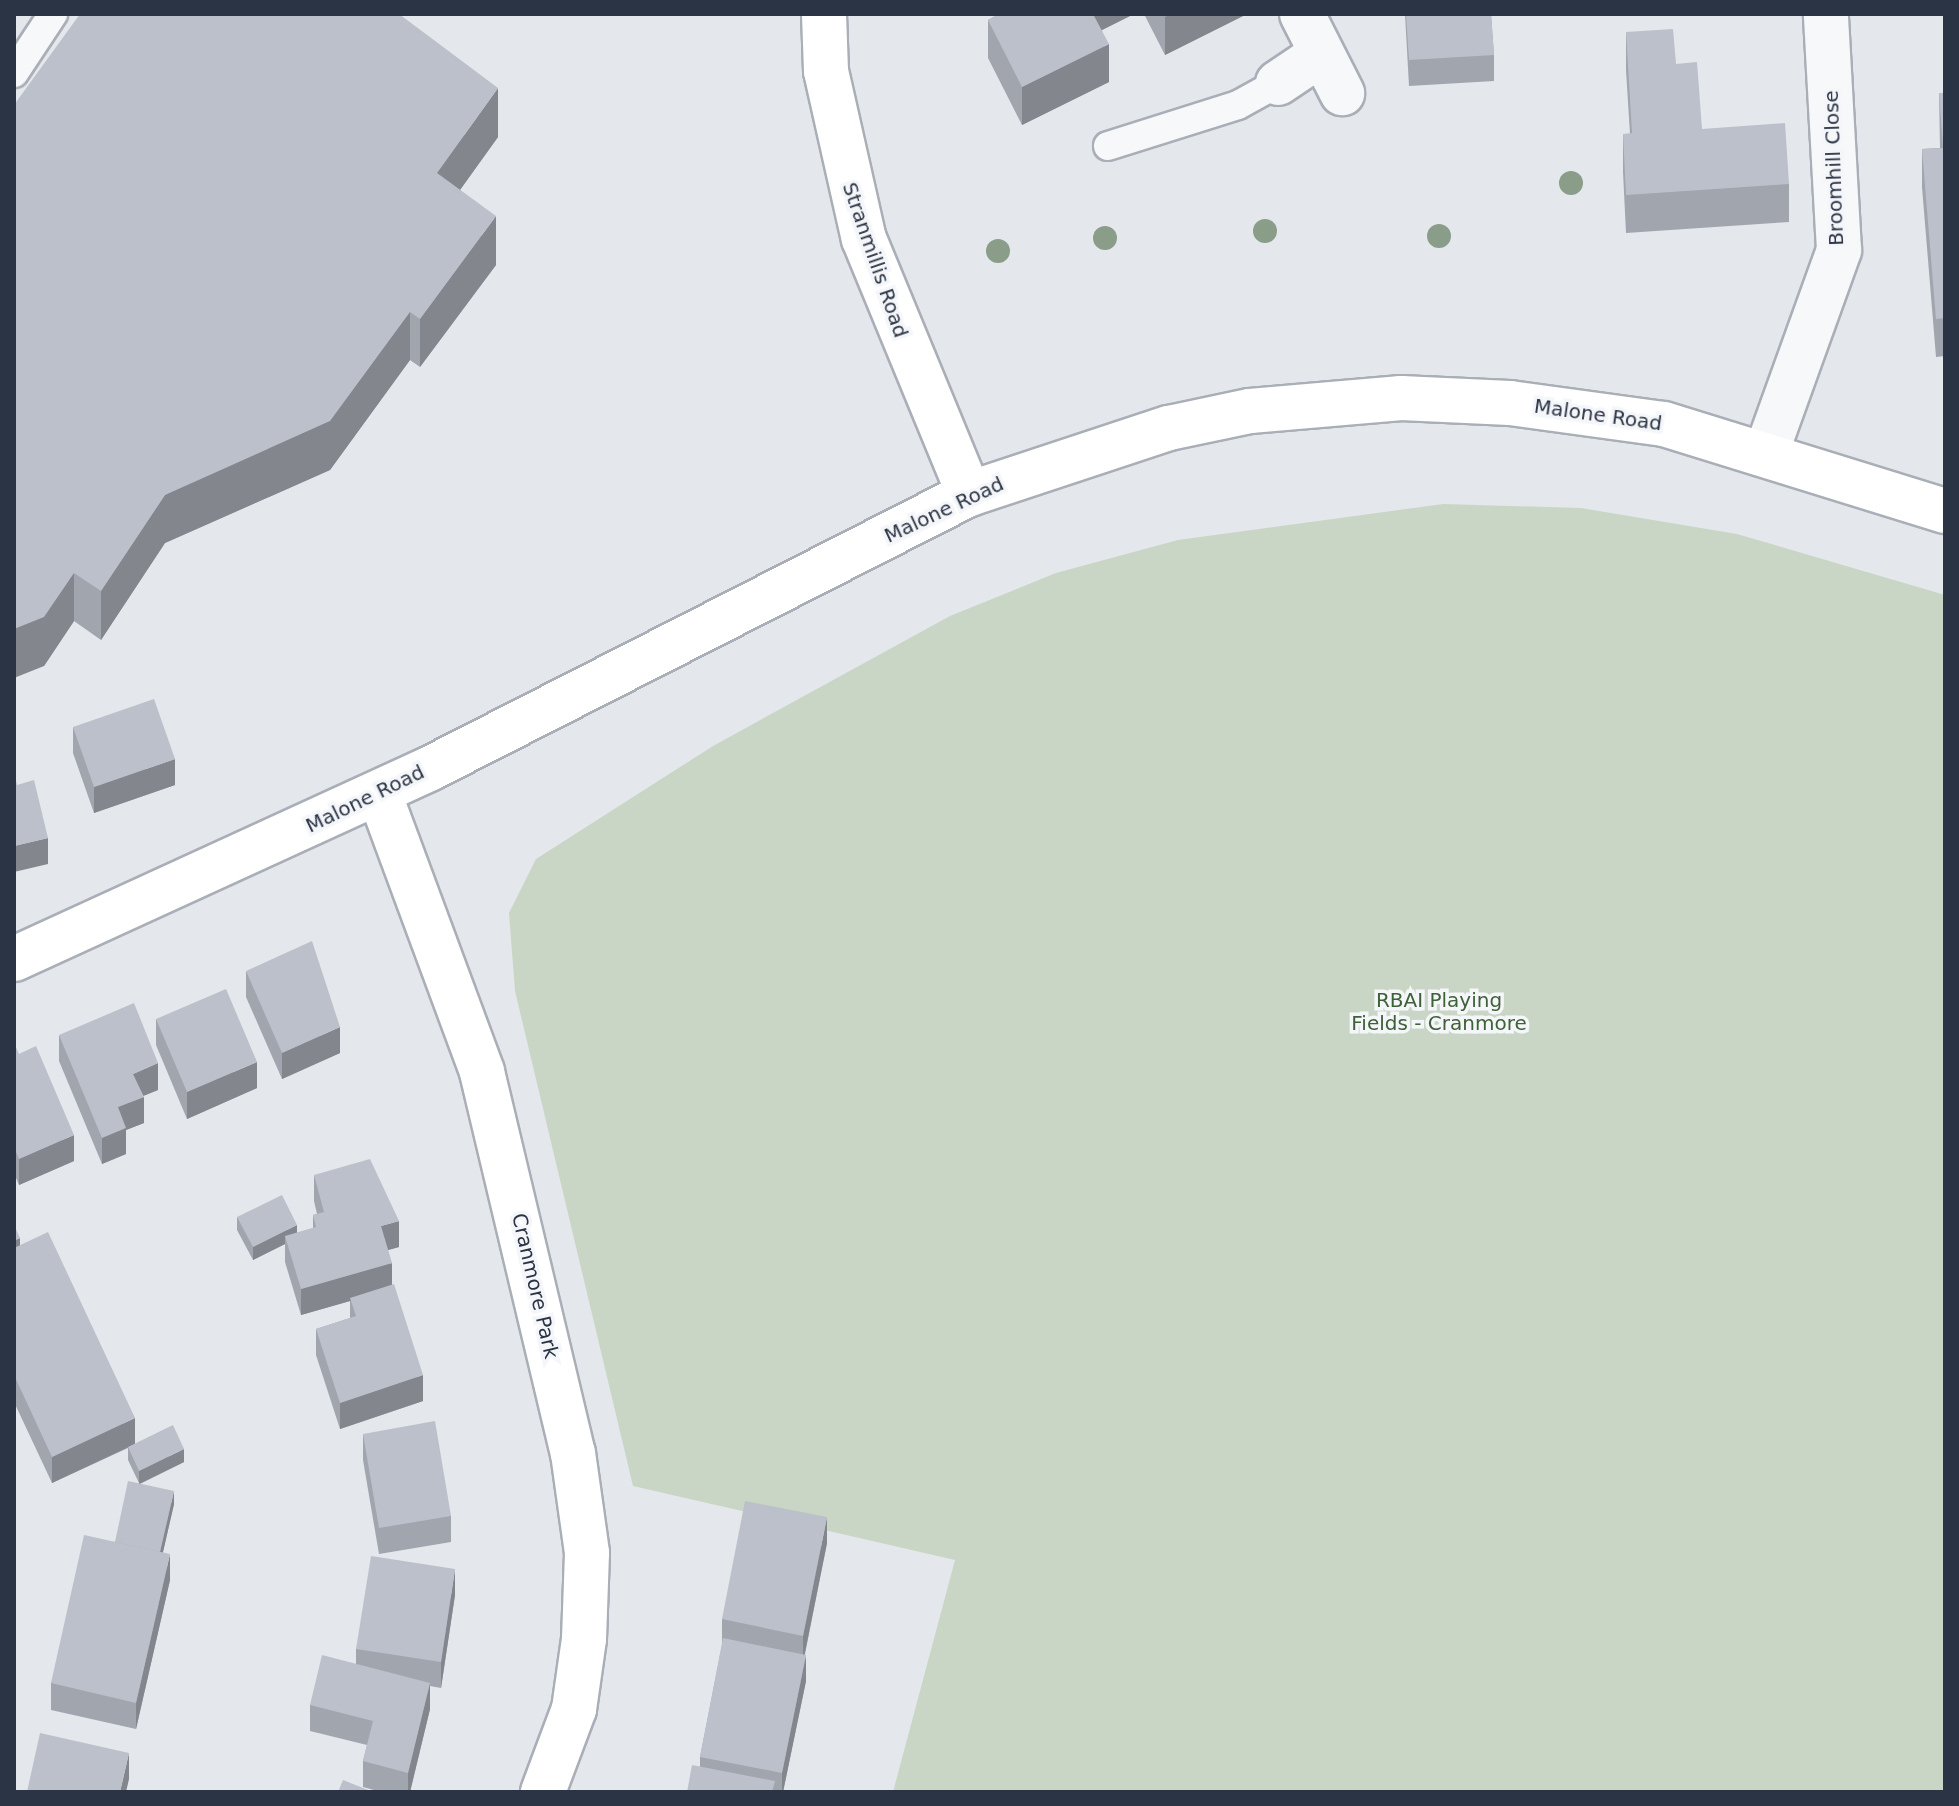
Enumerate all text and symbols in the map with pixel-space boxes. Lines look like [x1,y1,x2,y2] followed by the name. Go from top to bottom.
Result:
[1819,90,1849,246] street label: Broomhill Close
[837,179,913,341] street label: Stranmillis Road
[1533,394,1663,436] street label: Malone Road
[881,472,1007,548] street label: Malone Road
[302,760,428,838] street label: Malone Road
[1351,988,1527,1035] park label: RBAI Playing Fields - Cranmore
[507,1211,563,1361] street label: Cranmore Park

